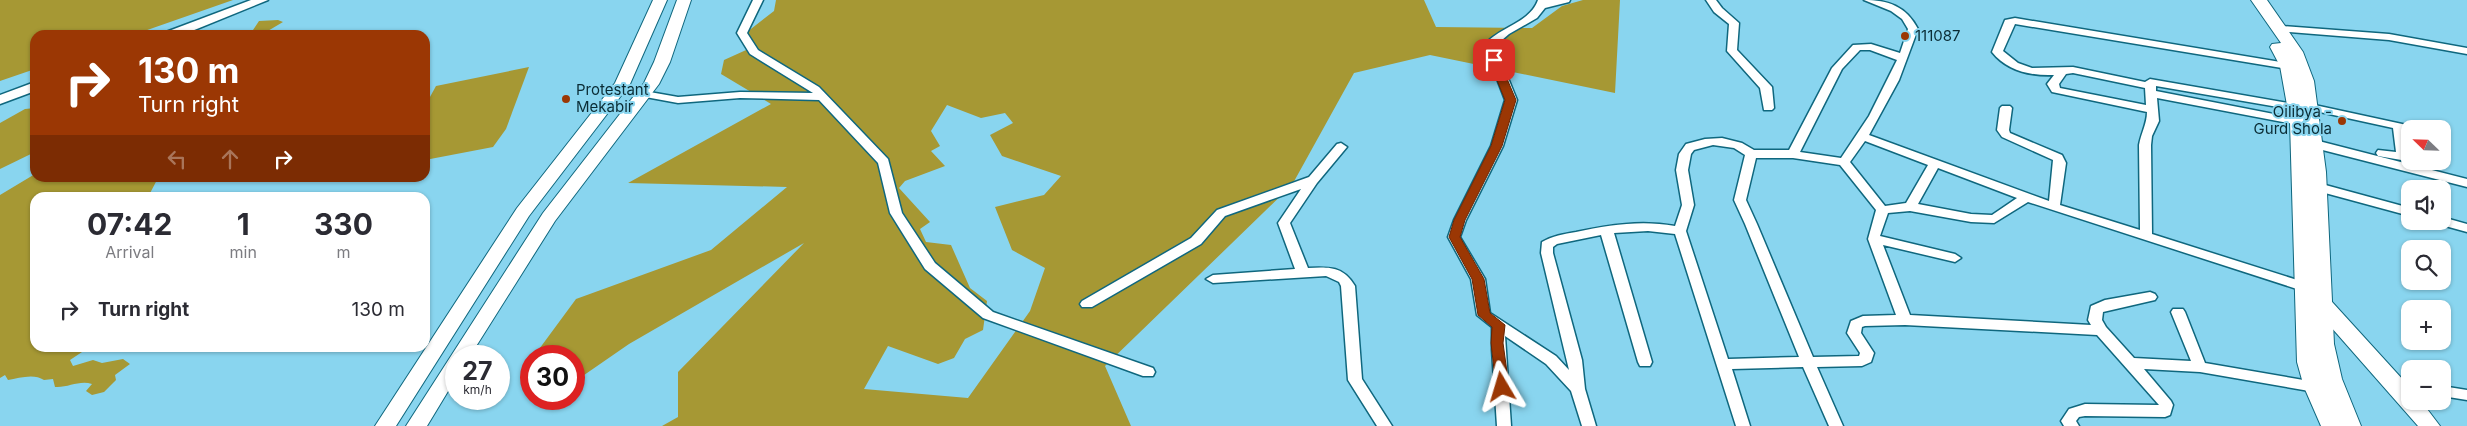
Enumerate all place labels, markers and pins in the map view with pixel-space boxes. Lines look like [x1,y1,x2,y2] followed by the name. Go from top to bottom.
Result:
[1915,26,1961,45] place label: 111087
[1899,30,1911,42] marker: 111087
[1473,39,1515,81] pin
[576,80,649,116] place label: Protestant Mekabir
[560,93,572,105] marker: Protestant Mekabir
[2254,102,2332,138] place label: Oilibya - Gurd Shola
[2336,115,2348,127] marker: Oilibya - Gurd Shola

